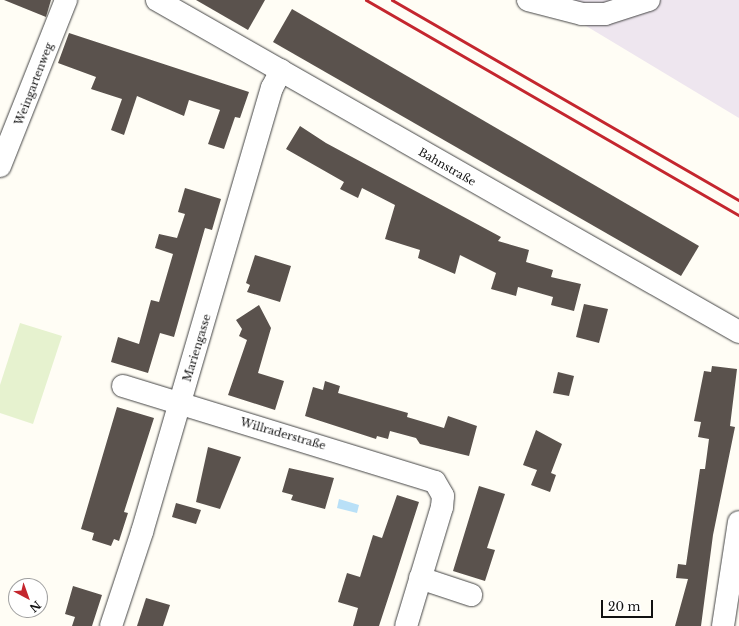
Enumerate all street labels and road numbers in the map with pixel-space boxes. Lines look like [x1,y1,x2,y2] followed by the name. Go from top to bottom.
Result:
[12,41,56,127] street label: Weingartenweg
[416,145,478,189] street label: Bahnstraße
[180,313,214,383] street label: Mariengasse
[239,415,327,453] street label: Willraderstraße

